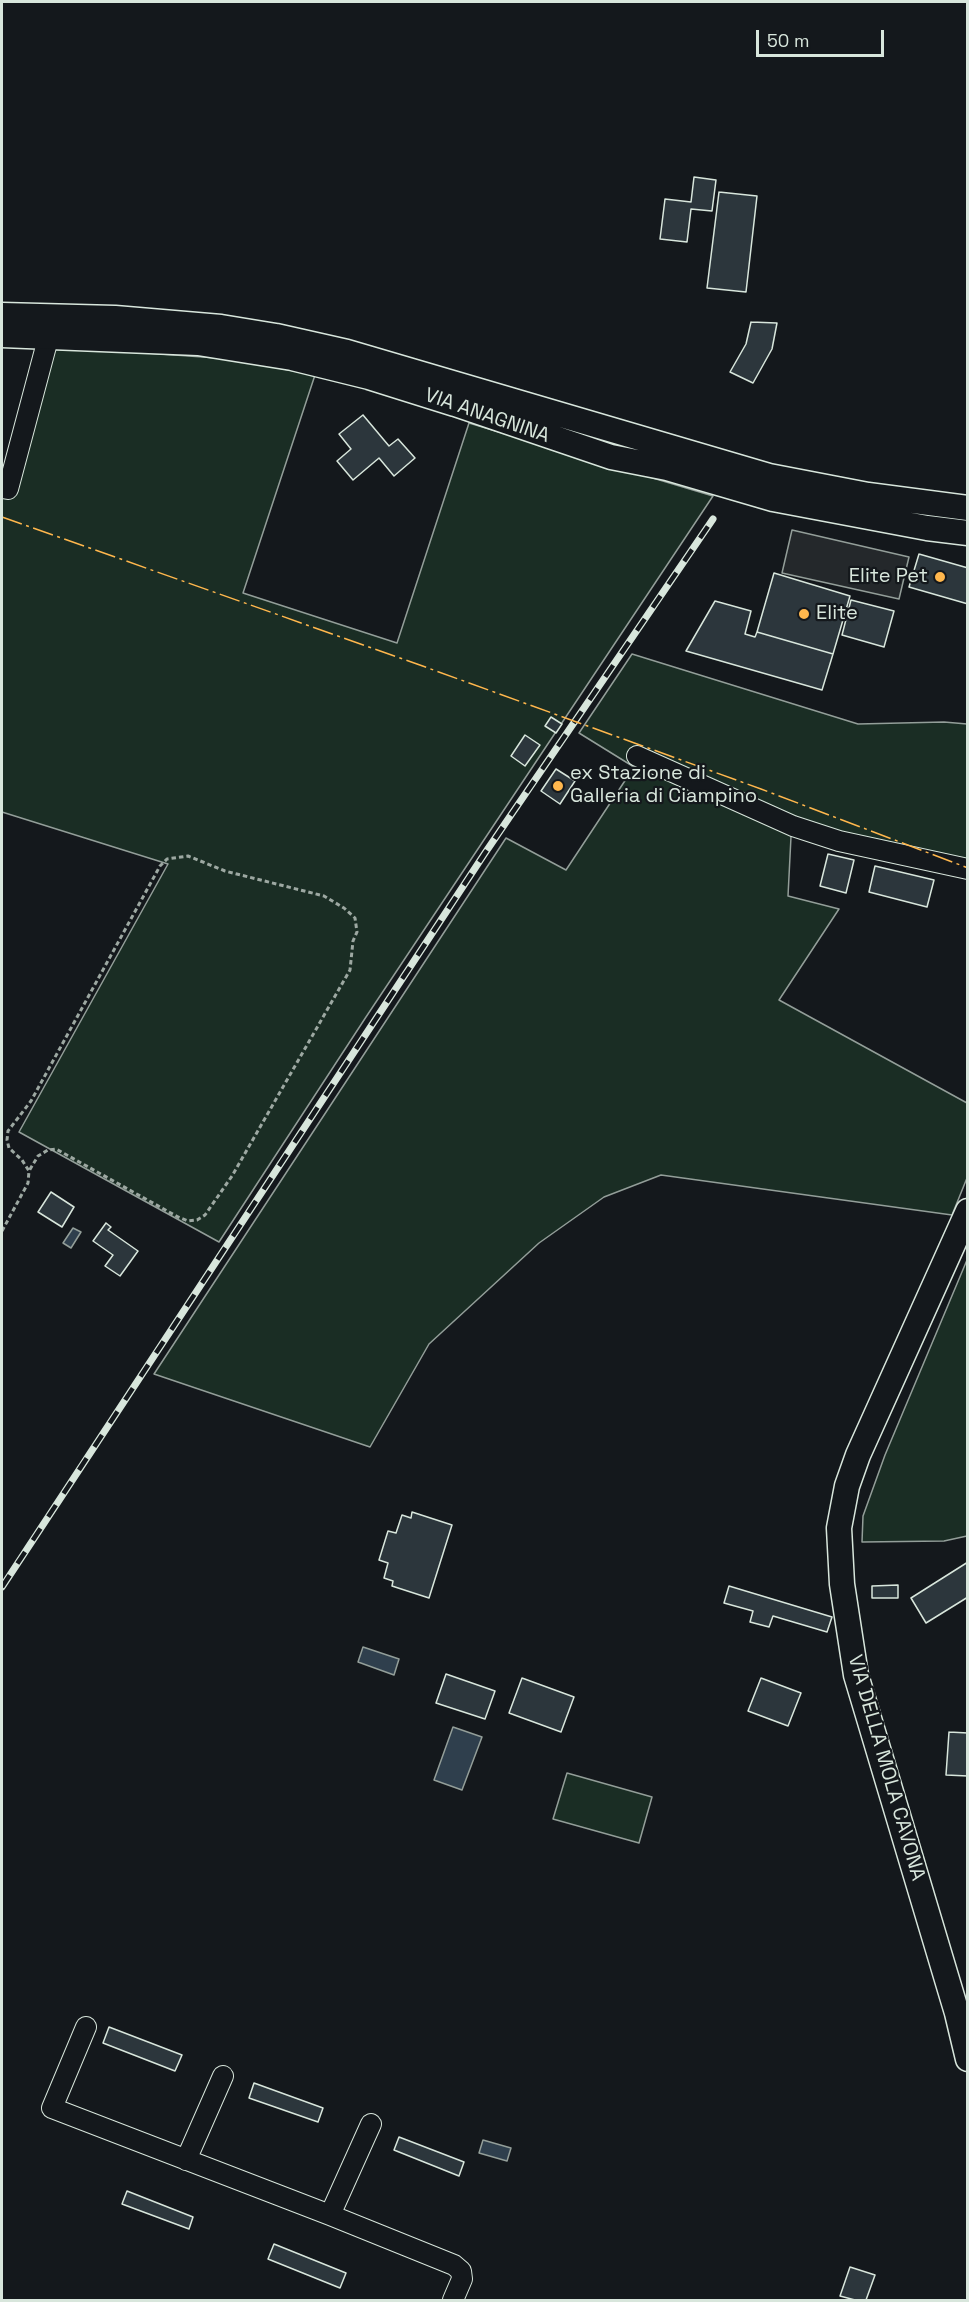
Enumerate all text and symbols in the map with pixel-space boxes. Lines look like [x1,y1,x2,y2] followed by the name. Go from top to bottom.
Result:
[759,18,886,56] scale bar
[767,29,809,52] text: 50 m
[421,383,553,449] street label: VIA ANAGNINA
[849,565,928,589] place label: Elite Pet
[933,570,947,584] marker: Elite Pet
[816,602,858,626] place label: Elite
[797,607,811,621] marker: Elite
[570,762,757,809] place label: ex Stazione di Galleria di Ciampino
[551,779,565,793] marker: ex Stazione di Galleria di Ciampino
[842,1652,930,1884] street label: VIA DELLA MOLA CAVONA

